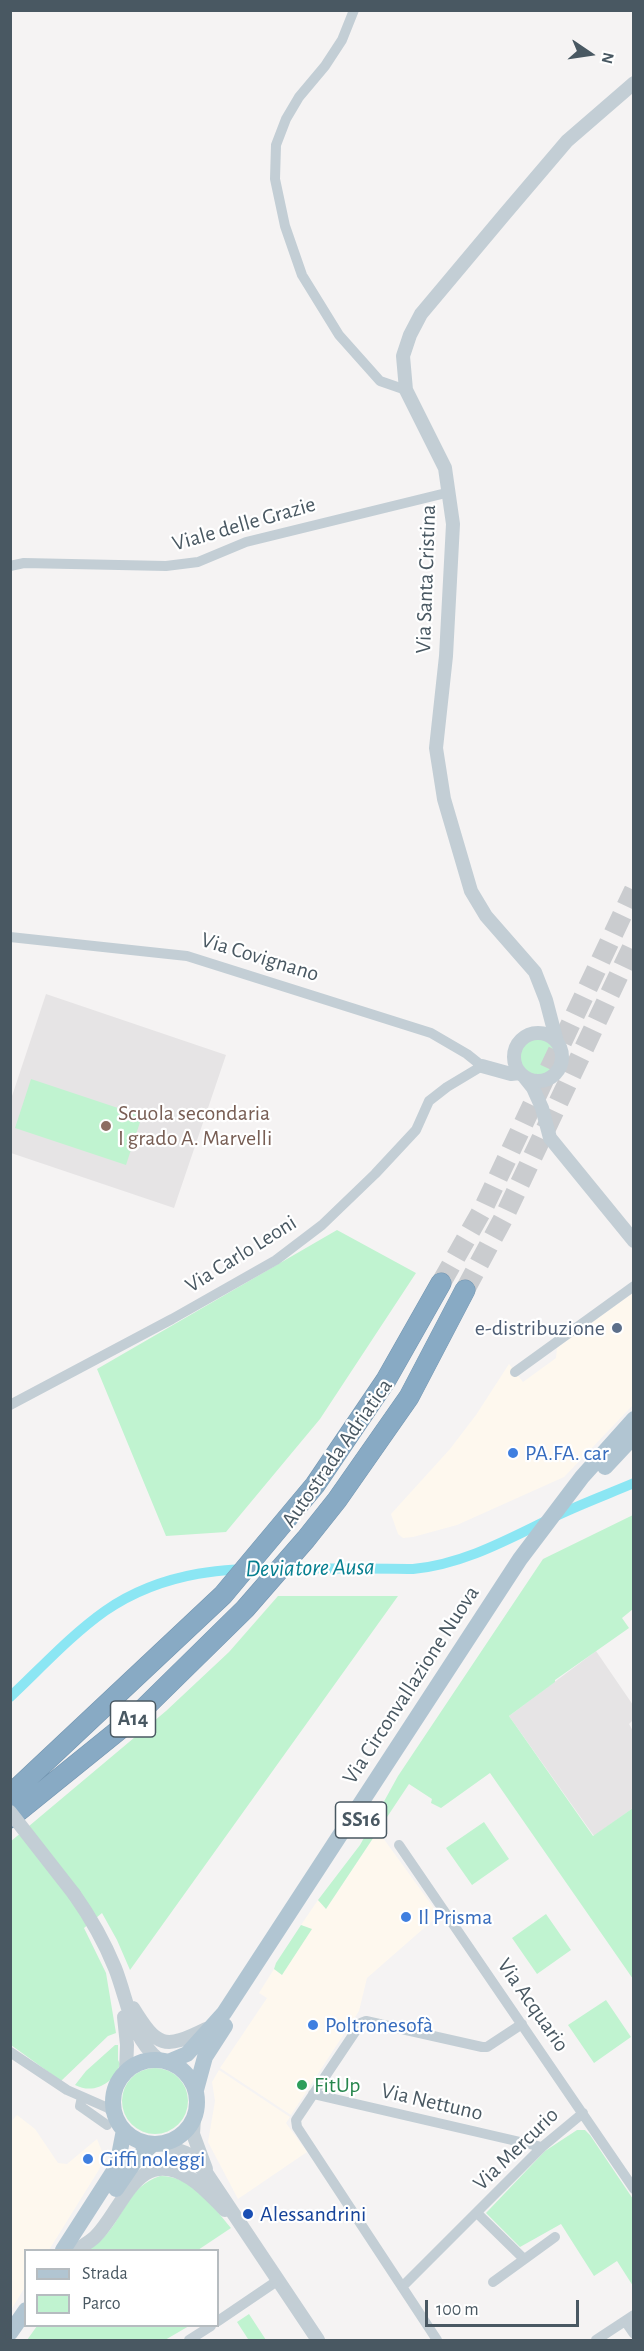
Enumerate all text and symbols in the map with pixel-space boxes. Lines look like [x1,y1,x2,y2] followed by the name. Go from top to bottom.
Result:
[560,24,620,84] north arrow
[598,51,617,65] text: N
[169,491,319,557] street label: Viale delle Grazie
[410,504,442,654] street label: Via Santa Cristina
[198,927,322,987] street label: Via Covignano
[118,1100,272,1152] place label: Scuola secondaria I grado A. Marvelli
[99,1119,113,1133] marker: Scuola secondaria I grado A. Marvelli
[181,1209,301,1299] street label: Via Carlo Leoni
[475,1315,605,1341] place label: e-distribuzione
[610,1321,624,1335] marker: e-distribuzione
[276,1374,398,1532] street label: Autostrada Adriatica
[525,1440,609,1466] place label: PA.FA. car
[506,1446,520,1460] marker: PA.FA. car
[245,1552,375,1584] water label: Deviatore Ausa
[337,1581,485,1789] street label: Via Circonvallazione Nuova
[110,1701,156,1737] road number: A14
[336,1802,386,1838] road number: SS16
[418,1904,492,1930] place label: Il Prisma
[399,1910,413,1924] marker: Il Prisma
[491,1953,575,2057] street label: Via Acquario
[325,2012,433,2038] place label: Poltronesofà
[306,2018,320,2032] marker: Poltronesofà
[314,2072,360,2098] place label: FitUp
[295,2078,309,2092] marker: FitUp
[379,2078,485,2126] street label: Via Nettuno
[468,2102,564,2196] street label: Via Mercurio
[100,2146,205,2172] place label: Giffi noleggi
[81,2152,95,2166] marker: Giffi noleggi
[260,2201,366,2227] place label: Alessandrini
[241,2207,255,2221] marker: Alessandrini
[24,2249,219,2327] legend
[82,2265,128,2283] text: Strada
[428,2288,582,2326] scale bar
[82,2295,121,2313] text: Parco
[436,2301,479,2319] text: 100 m

